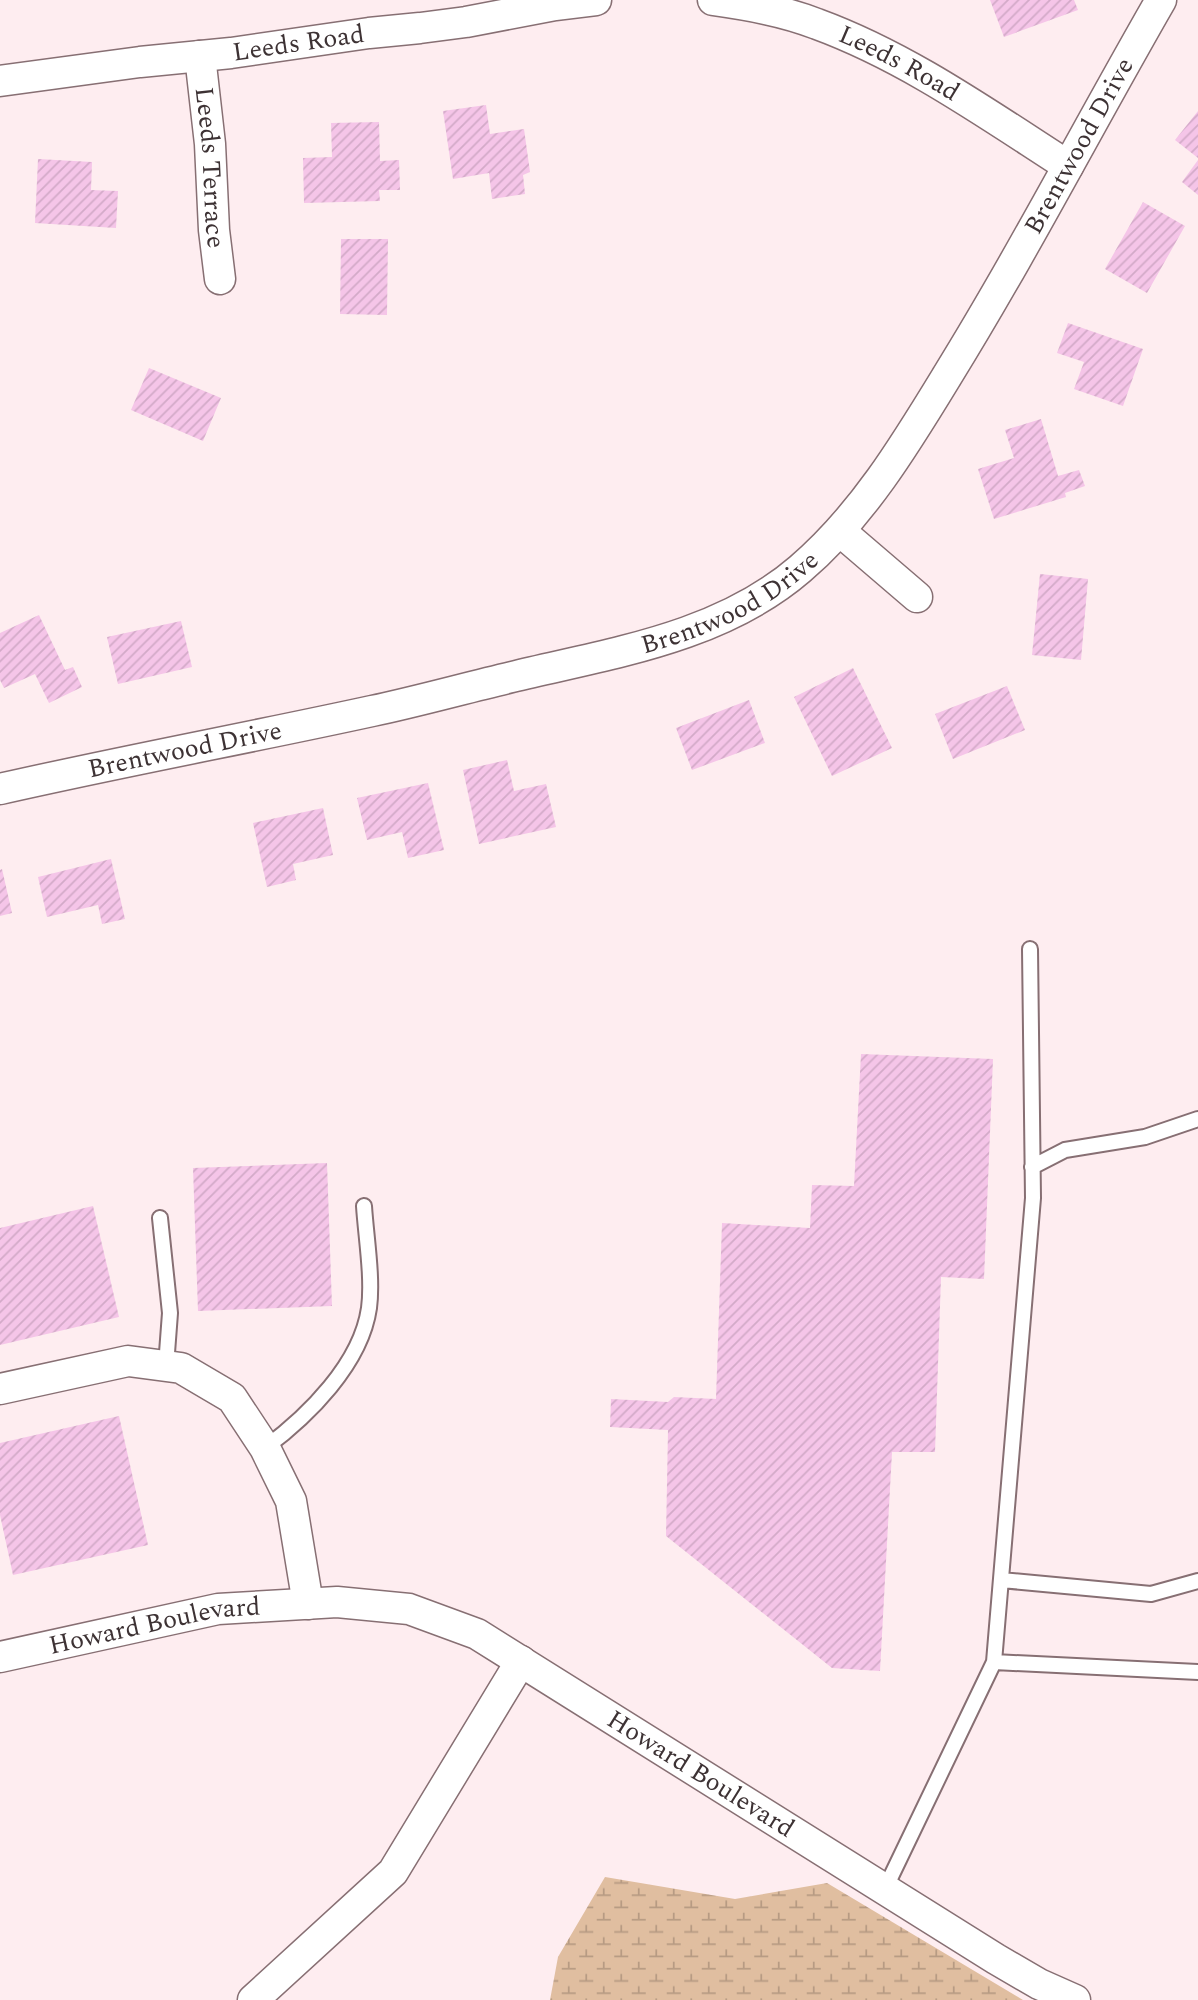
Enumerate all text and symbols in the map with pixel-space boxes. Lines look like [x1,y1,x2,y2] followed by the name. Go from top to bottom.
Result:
[230,14,367,73] street label: Leeds Road
[832,15,968,112] street label: Leeds Road
[1014,50,1144,242] street label: Brentwood Drive
[184,85,236,250] street label: Leeds Terrace
[636,541,828,665] street label: Brentwood Drive
[84,711,285,789] street label: Brentwood Drive
[45,1587,261,1666] street label: Howard Boulevard
[599,1700,802,1848] street label: Howard Boulevard

